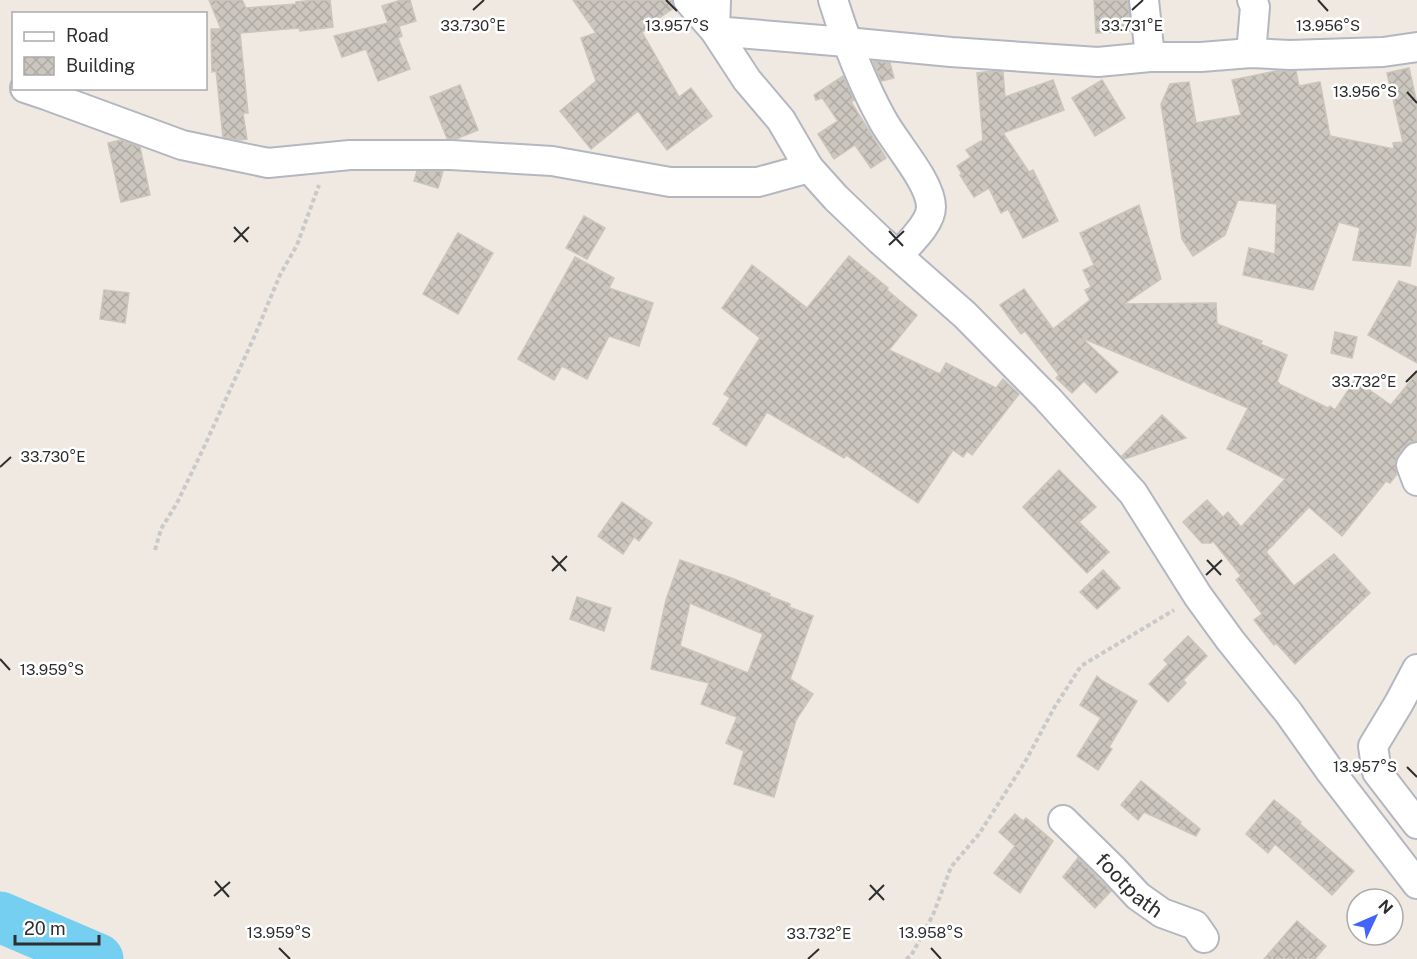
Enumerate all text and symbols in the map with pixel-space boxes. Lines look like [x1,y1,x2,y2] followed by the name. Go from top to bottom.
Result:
[12,12,207,90] legend
[441,17,505,34] text: 33.730°E
[645,17,709,34] text: 13.957°S
[1101,17,1163,34] text: 33.731°E
[1296,17,1360,34] text: 13.956°S
[66,25,109,46] text: Road
[66,55,135,76] text: Building
[1333,83,1397,100] text: 13.956°S
[1332,373,1396,390] text: 33.732°E
[21,448,85,465] text: 33.730°E
[20,661,84,678] text: 13.959°S
[1333,758,1397,775] text: 13.957°S
[1091,847,1168,922] street label: footpath
[1345,887,1405,947] north arrow
[1374,896,1397,918] text: N
[15,908,99,946] scale bar
[24,918,66,939] text: 20 m
[247,924,311,941] text: 13.959°S
[899,924,963,941] text: 13.958°S
[787,925,851,942] text: 33.732°E

